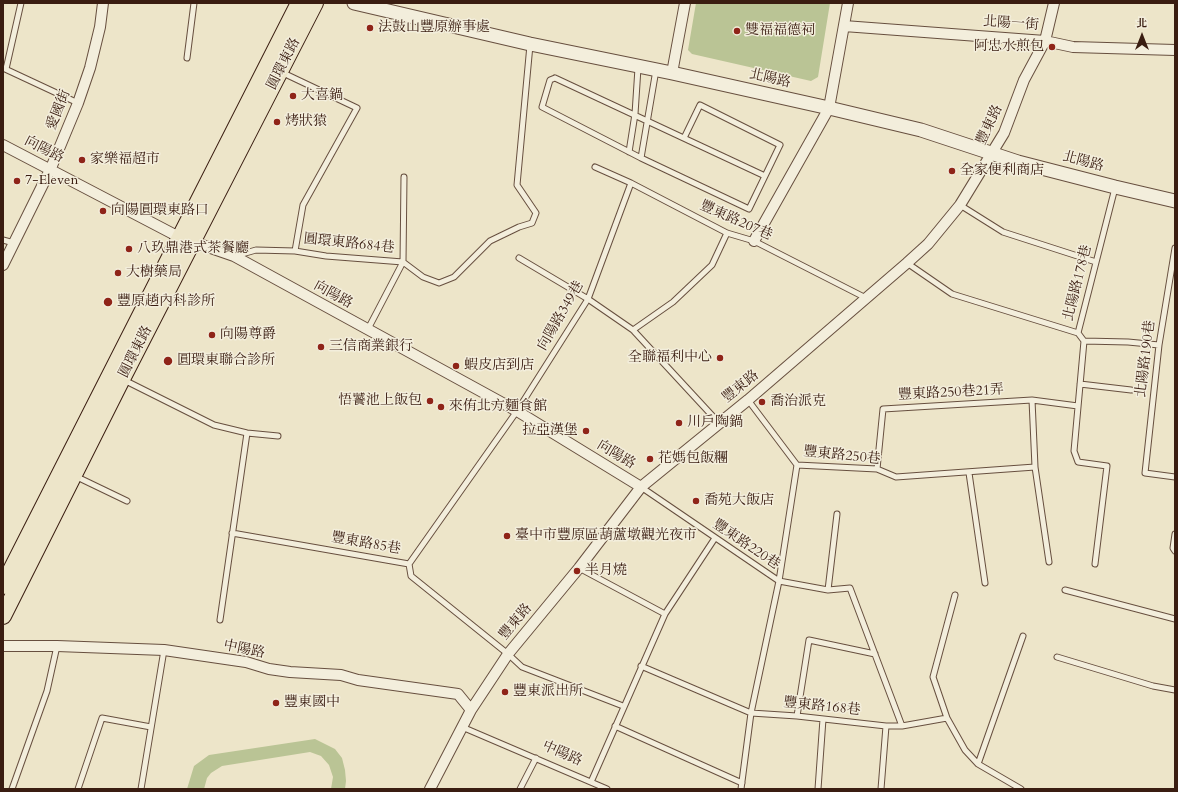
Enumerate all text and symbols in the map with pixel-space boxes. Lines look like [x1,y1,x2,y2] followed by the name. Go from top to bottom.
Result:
[982,14,1040,34] street label: 北陽一街
[1122,16,1162,56] north arrow
[1137,16,1148,31] text: 北
[378,20,490,36] place label: 法鼓山豐原辦事處
[365,23,375,33] marker: 法鼓山豐原辦事處
[745,23,815,39] place label: 雙福福德祠
[732,26,742,36] marker: 雙福福德祠
[264,35,304,93] street label: 圓環東路
[974,39,1044,55] place label: 阿忠水煎包
[1047,42,1057,52] marker: 阿忠水煎包
[748,66,792,92] street label: 北陽路
[43,87,75,133] street label: 愛國街
[301,88,343,104] place label: 大喜鍋
[288,91,298,101] marker: 大喜鍋
[974,102,1006,148] street label: 豐東路
[285,114,327,130] place label: 烤狀猿
[272,117,282,127] marker: 烤狀猿
[21,133,67,167] street label: 向陽路
[1061,148,1105,176] street label: 北陽路
[90,152,160,168] place label: 家樂福超市
[77,155,87,165] marker: 家樂福超市
[960,163,1044,179] place label: 全家便利商店
[947,166,957,176] marker: 全家便利商店
[25,173,78,189] place label: 7-Eleven
[12,176,22,186] marker: 7-Eleven
[697,198,775,244] street label: 豐東路207巷
[111,203,209,219] place label: 向陽圓環東路口
[98,206,108,216] marker: 向陽圓環東路口
[303,231,395,257] street label: 圓環東路684巷
[137,241,249,257] place label: 八玖鼎港式茶餐廳
[1060,243,1096,323] street label: 北陽路178巷
[124,244,134,254] marker: 八玖鼎港式茶餐廳
[126,265,182,281] place label: 大樹藥局
[113,268,123,278] marker: 大樹藥局
[311,277,355,313] street label: 向陽路
[534,278,588,354] street label: 向陽路349巷
[117,294,215,310] place label: 豐原趙內科診所
[102,296,114,308] marker: 豐原趙內科診所
[1133,320,1159,398] street label: 北陽路190巷
[116,323,156,381] street label: 圓環東路
[220,327,276,343] place label: 向陽尊爵
[207,330,217,340] marker: 向陽尊爵
[329,339,413,355] place label: 三信商業銀行
[316,342,326,352] marker: 三信商業銀行
[628,350,712,366] place label: 全聯福利中心
[177,353,275,369] place label: 圓環東聯合診所
[715,353,725,363] marker: 全聯福利中心
[162,355,174,367] marker: 圓環東聯合診所
[464,358,534,374] place label: 蝦皮店到店
[451,361,461,371] marker: 蝦皮店到店
[719,367,763,407] street label: 豐東路
[898,382,1004,404] street label: 豐東路250巷21弄
[338,393,422,409] place label: 悟饕池上飯包
[770,394,826,410] place label: 喬治派克
[425,396,435,406] marker: 悟饕池上飯包
[757,397,767,407] marker: 喬治派克
[449,399,547,415] place label: 來侑北方麵食館
[436,402,446,412] marker: 來侑北方麵食館
[687,415,743,431] place label: 川戶陶鍋
[674,418,684,428] marker: 川戶陶鍋
[522,423,578,439] place label: 拉亞漢堡
[581,426,591,436] marker: 拉亞漢堡
[594,437,638,473] street label: 向陽路
[803,444,881,468] street label: 豐東路250巷
[658,451,728,467] place label: 花媽包飯糰
[645,454,655,464] marker: 花媽包飯糰
[704,493,774,509] place label: 喬苑大飯店
[691,496,701,506] marker: 喬苑大飯店
[709,516,783,574] street label: 豐東路220巷
[515,528,697,544] place label: 臺中市豐原區葫蘆墩觀光夜市
[330,530,402,558] street label: 豐東路85巷
[502,531,512,541] marker: 臺中市豐原區葫蘆墩觀光夜市
[585,563,627,579] place label: 半月燒
[572,566,582,576] marker: 半月燒
[496,601,536,643] street label: 豐東路
[222,637,266,663] street label: 中陽路
[513,684,583,700] place label: 豐東派出所
[500,687,510,697] marker: 豐東派出所
[284,695,340,711] place label: 豐東國中
[783,695,861,719] street label: 豐東路168巷
[271,698,281,708] marker: 豐東國中
[539,738,585,770] street label: 中陽路

